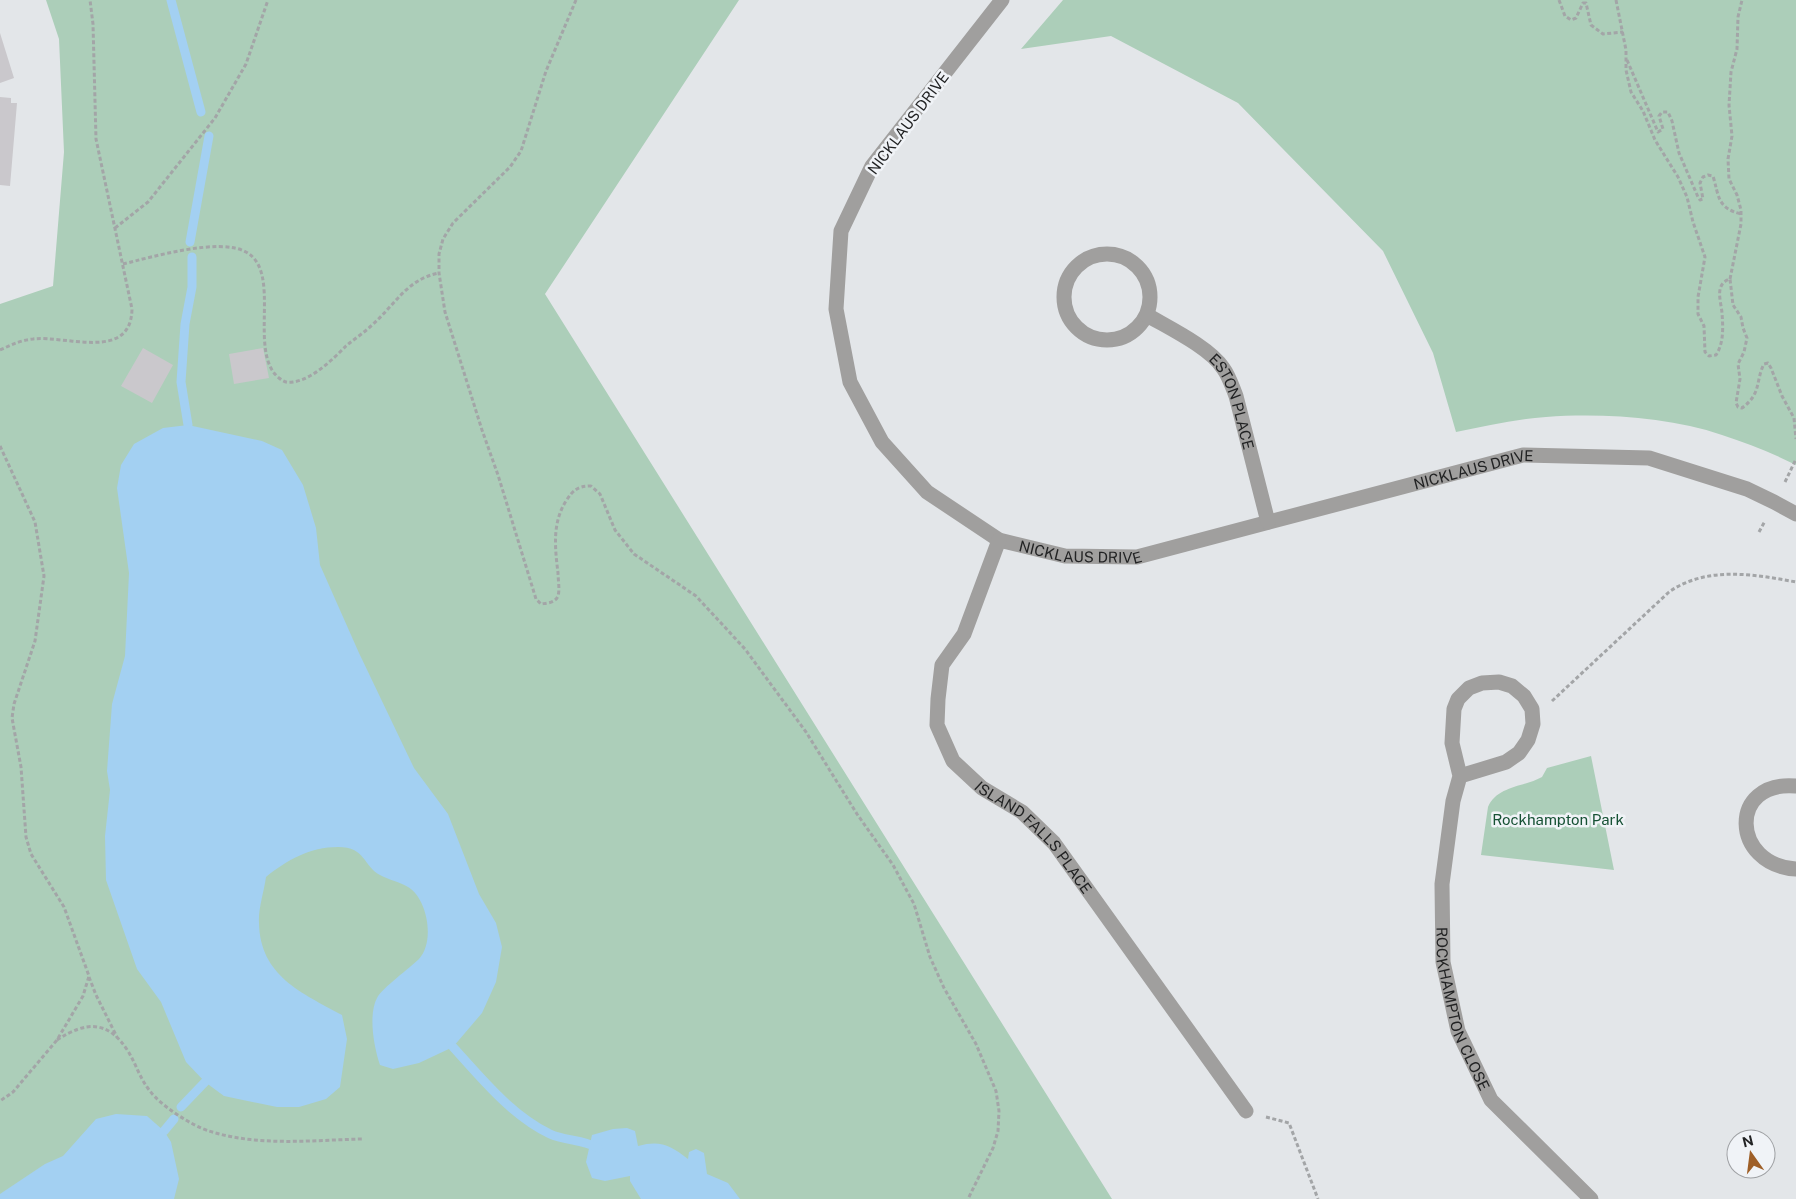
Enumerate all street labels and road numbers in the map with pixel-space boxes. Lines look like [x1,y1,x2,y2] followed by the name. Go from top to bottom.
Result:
[864,69,952,177] street label: NICKLAUS DRIVE
[1206,350,1258,451] street label: ESTON PLACE
[1411,446,1534,492] street label: NICKLAUS DRIVE
[1017,537,1144,566] street label: NICKLAUS DRIVE
[972,778,1096,897] street label: ISLAND FALLS PLACE
[1434,927,1494,1093] street label: ROCKHAMPTON CLOSE

